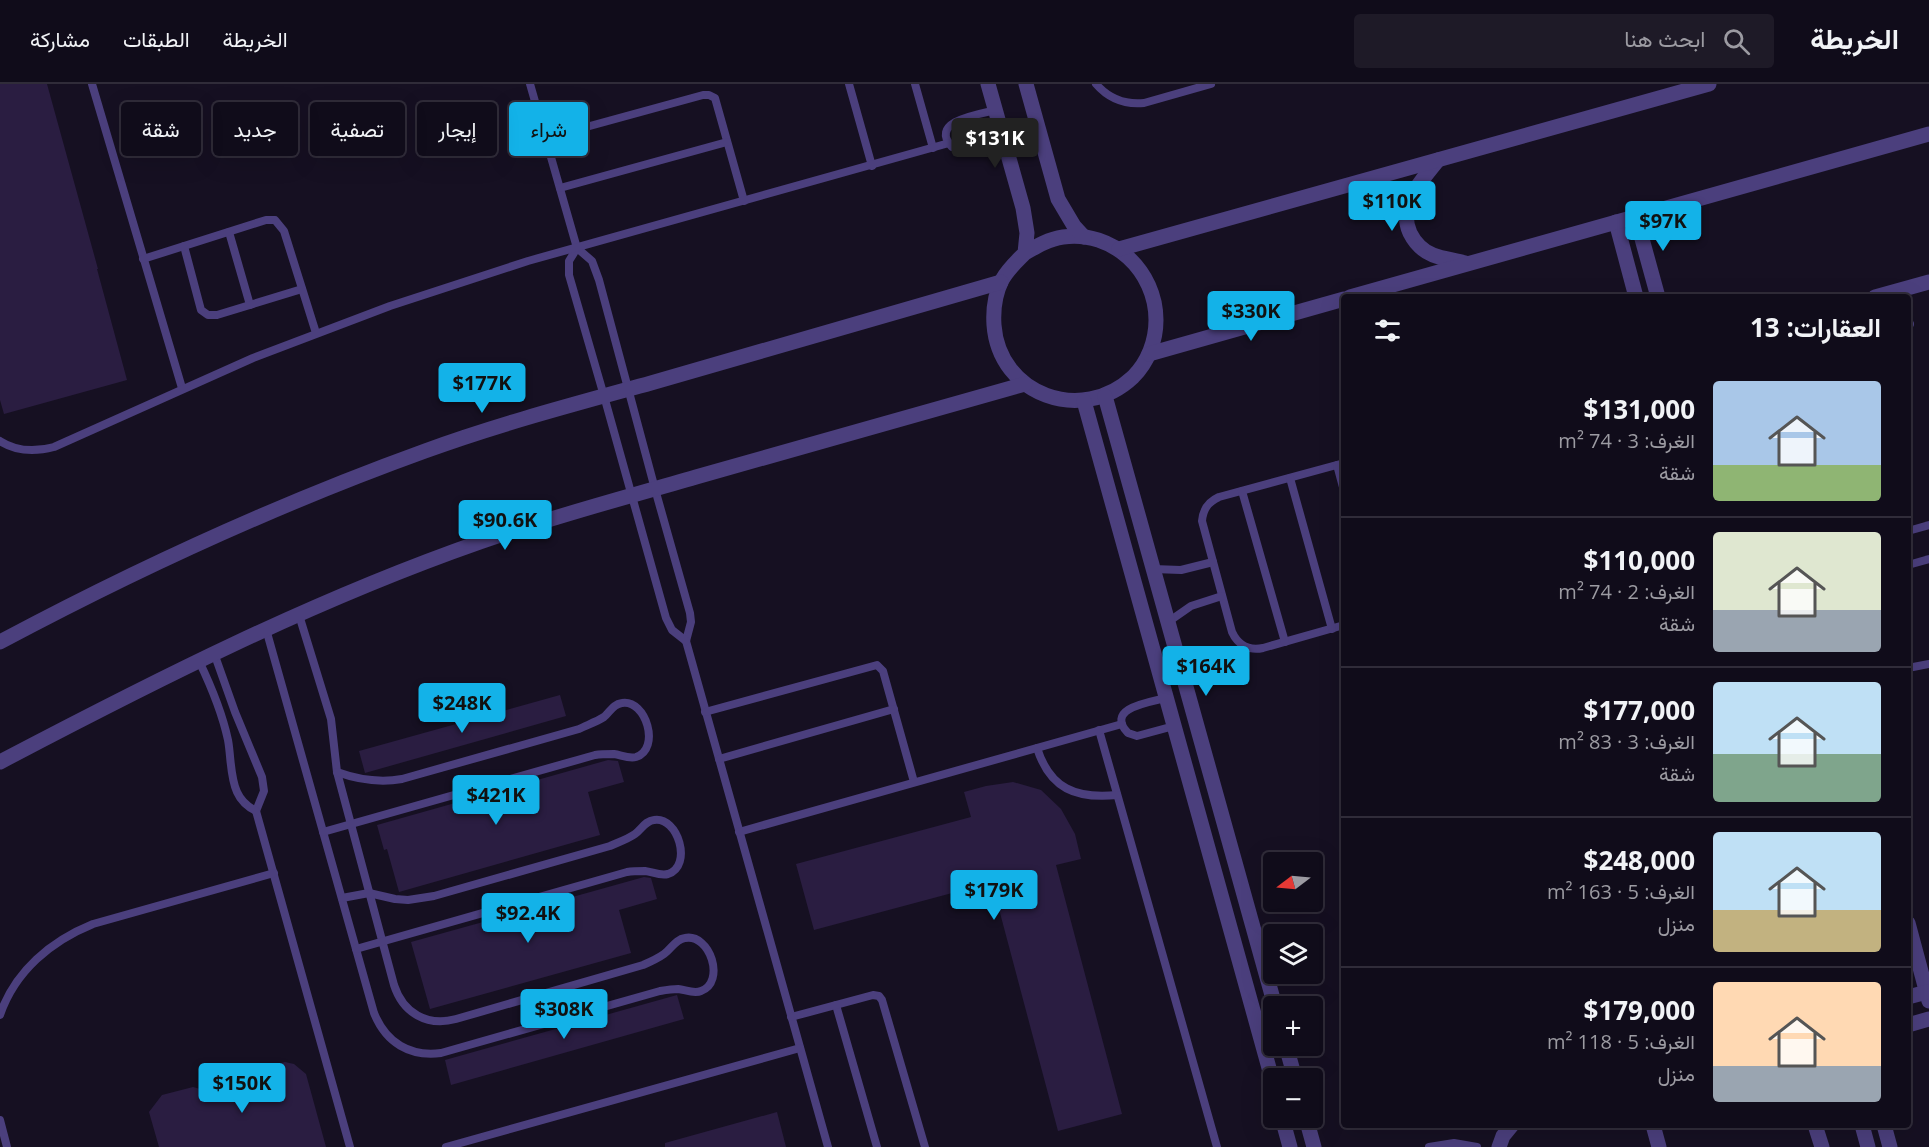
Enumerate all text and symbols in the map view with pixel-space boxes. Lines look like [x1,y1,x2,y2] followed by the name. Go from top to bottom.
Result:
[1354,14,1774,68] search box
[1810,19,1899,57] text: الخريطة
[1624,23,1705,53] text: ابحث هنا
[30,25,90,53] text: مشاركة
[123,25,190,53] text: الطبقات
[223,25,288,53] text: الخريطة
[1720,25,1753,58] icon: search
[121,102,201,156] chip: شقة
[213,102,298,156] chip: جديد
[310,102,405,156] chip: تصفية
[417,102,497,156] chip: إيجار
[509,102,588,156] chip: شراء
[953,118,1037,169] pin: $131K
[965,124,1025,151] text: $131K
[1350,181,1434,232] pin: $110K
[1362,187,1422,214] text: $110K
[1627,201,1699,252] pin: $97K
[1639,207,1687,234] text: $97K
[1209,291,1293,342] pin: $330K
[1221,297,1281,324] text: $330K
[1750,309,1881,345] text: العقارات: 13
[1371,314,1404,347] icon: filters
[440,363,524,414] pin: $177K
[452,369,512,396] text: $177K
[1584,391,1695,427] text: $131,000
[1761,405,1833,477] icon: home
[1558,427,1695,454] text: الغرف: 3 · 74 m²
[1659,459,1695,486] text: شقة
[456,500,554,551] pin: $90.6K
[473,506,537,533] text: $90.6K
[1584,542,1695,578] text: $110,000
[1761,556,1833,628] icon: home
[1558,578,1695,605] text: الغرف: 2 · 74 m²
[1659,610,1695,637] text: شقة
[1164,646,1248,697] pin: $164K
[1176,652,1236,679] text: $164K
[420,683,504,734] pin: $248K
[432,689,492,716] text: $248K
[1584,692,1695,728] text: $177,000
[1761,706,1833,778] icon: home
[1558,728,1695,755] text: الغرف: 3 · 83 m²
[1659,760,1695,787] text: شقة
[454,775,538,826] pin: $421K
[466,781,526,808] text: $421K
[1584,842,1695,878] text: $248,000
[1263,852,1323,912] north arrow
[1263,852,1323,1128] map controls
[1761,856,1833,928] icon: home
[952,870,1036,921] pin: $179K
[964,876,1024,903] text: $179K
[1547,878,1695,905] text: الغرف: 5 · 163 m²
[479,893,577,944] pin: $92.4K
[496,899,560,926] text: $92.4K
[1658,910,1695,937] text: منزل
[1263,924,1323,984] button: layers
[522,989,606,1040] pin: $308K
[1584,992,1695,1028] text: $179,000
[534,995,594,1022] text: $308K
[1263,996,1323,1056] button: +
[1761,1006,1833,1078] icon: home
[1547,1028,1695,1055] text: الغرف: 5 · 118 m²
[1658,1060,1695,1087] text: منزل
[200,1063,284,1114] pin: $150K
[1263,1068,1323,1128] button: −
[212,1069,272,1096] text: $150K

